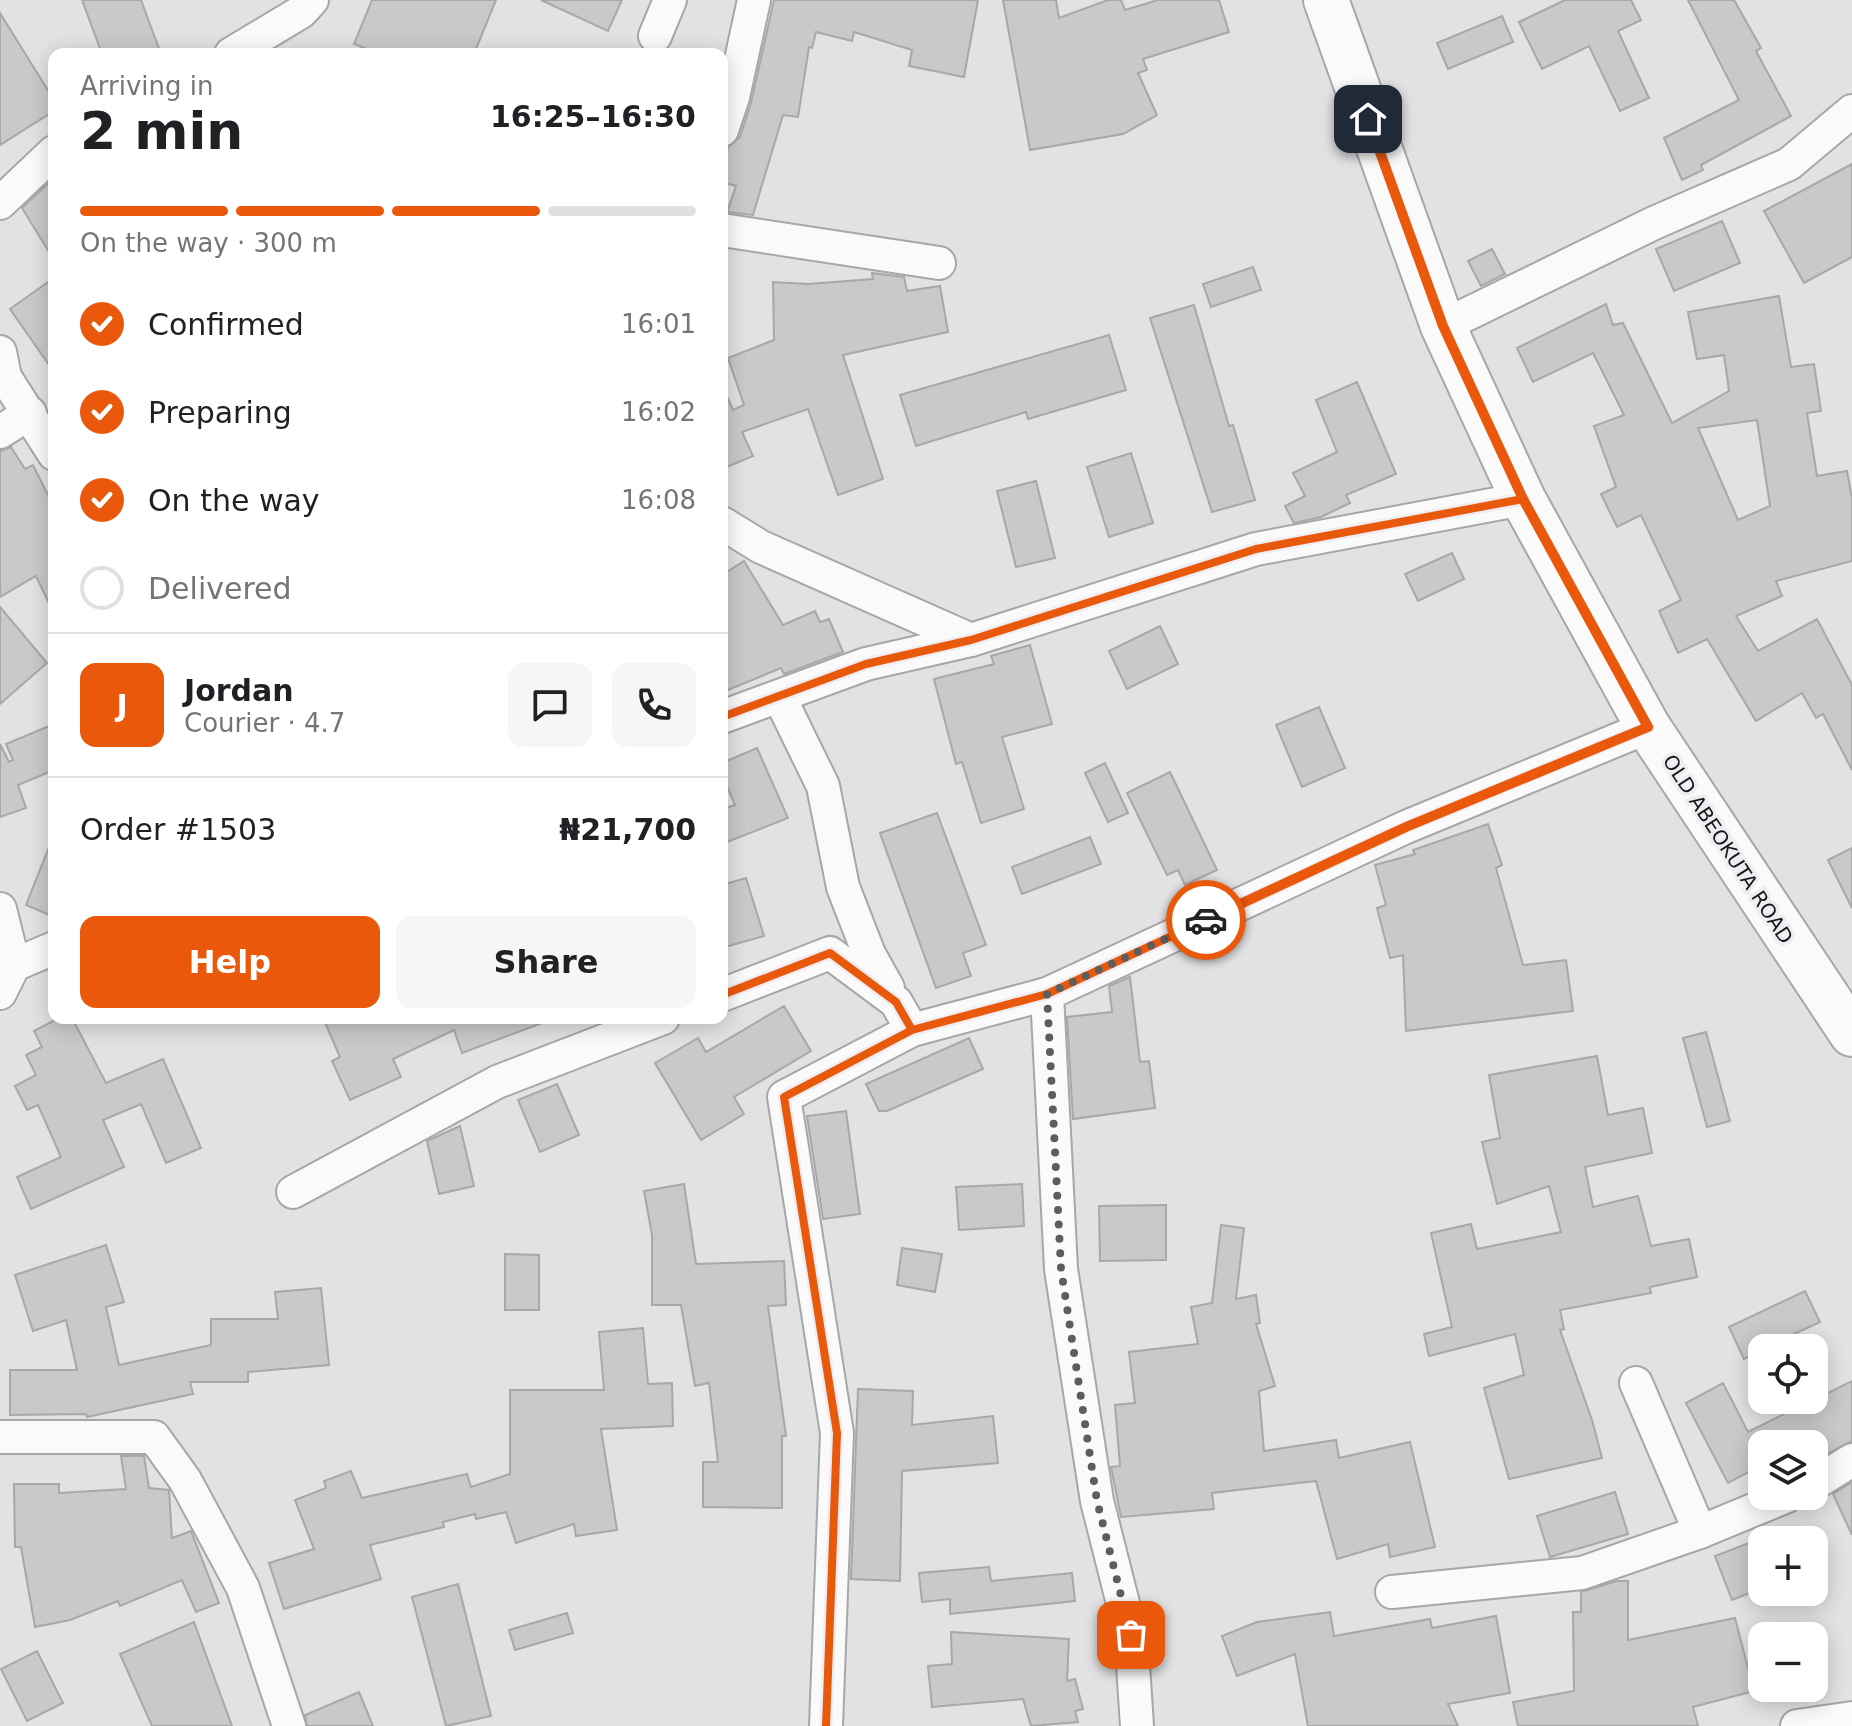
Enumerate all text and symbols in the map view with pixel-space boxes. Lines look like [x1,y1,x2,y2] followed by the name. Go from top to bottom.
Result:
[80,71,214,101] text: Arriving in
[1334,85,1402,153] pin
[1346,97,1390,141] icon: home
[490,99,696,134] text: 16:25–16:30
[80,101,243,161] text: 2 min
[80,228,337,258] text: On the way · 300 m
[80,302,124,346] icon: check
[148,307,304,342] text: Confirmed
[621,309,696,339] text: 16:01
[80,390,124,434] icon: check
[148,395,292,430] text: Preparing
[621,397,696,427] text: 16:02
[80,478,124,522] icon: check
[148,483,320,518] text: On the way
[621,485,696,515] text: 16:08
[148,571,292,606] text: Delivered
[508,663,592,747] button: chat
[612,663,696,747] button: phone
[184,673,294,708] text: Jordan
[116,688,128,723] text: J
[184,708,345,738] text: Courier · 4.7
[1658,750,1798,948] street label: OLD ABEOKUTA ROAD
[80,812,276,847] text: Order #1503
[559,812,696,847] text: ₦21,700
[1166,880,1246,960] courier
[1184,898,1228,942] icon: car
[80,916,380,1008] button: Help
[396,916,696,1008] button: Share
[1748,1334,1828,1702] map controls
[1748,1334,1828,1414] button: locate
[1748,1430,1828,1510] button: layers
[1748,1526,1828,1606] button: +
[1097,1601,1165,1669] pin
[1109,1613,1153,1657] icon: bag
[1748,1622,1828,1702] button: −

